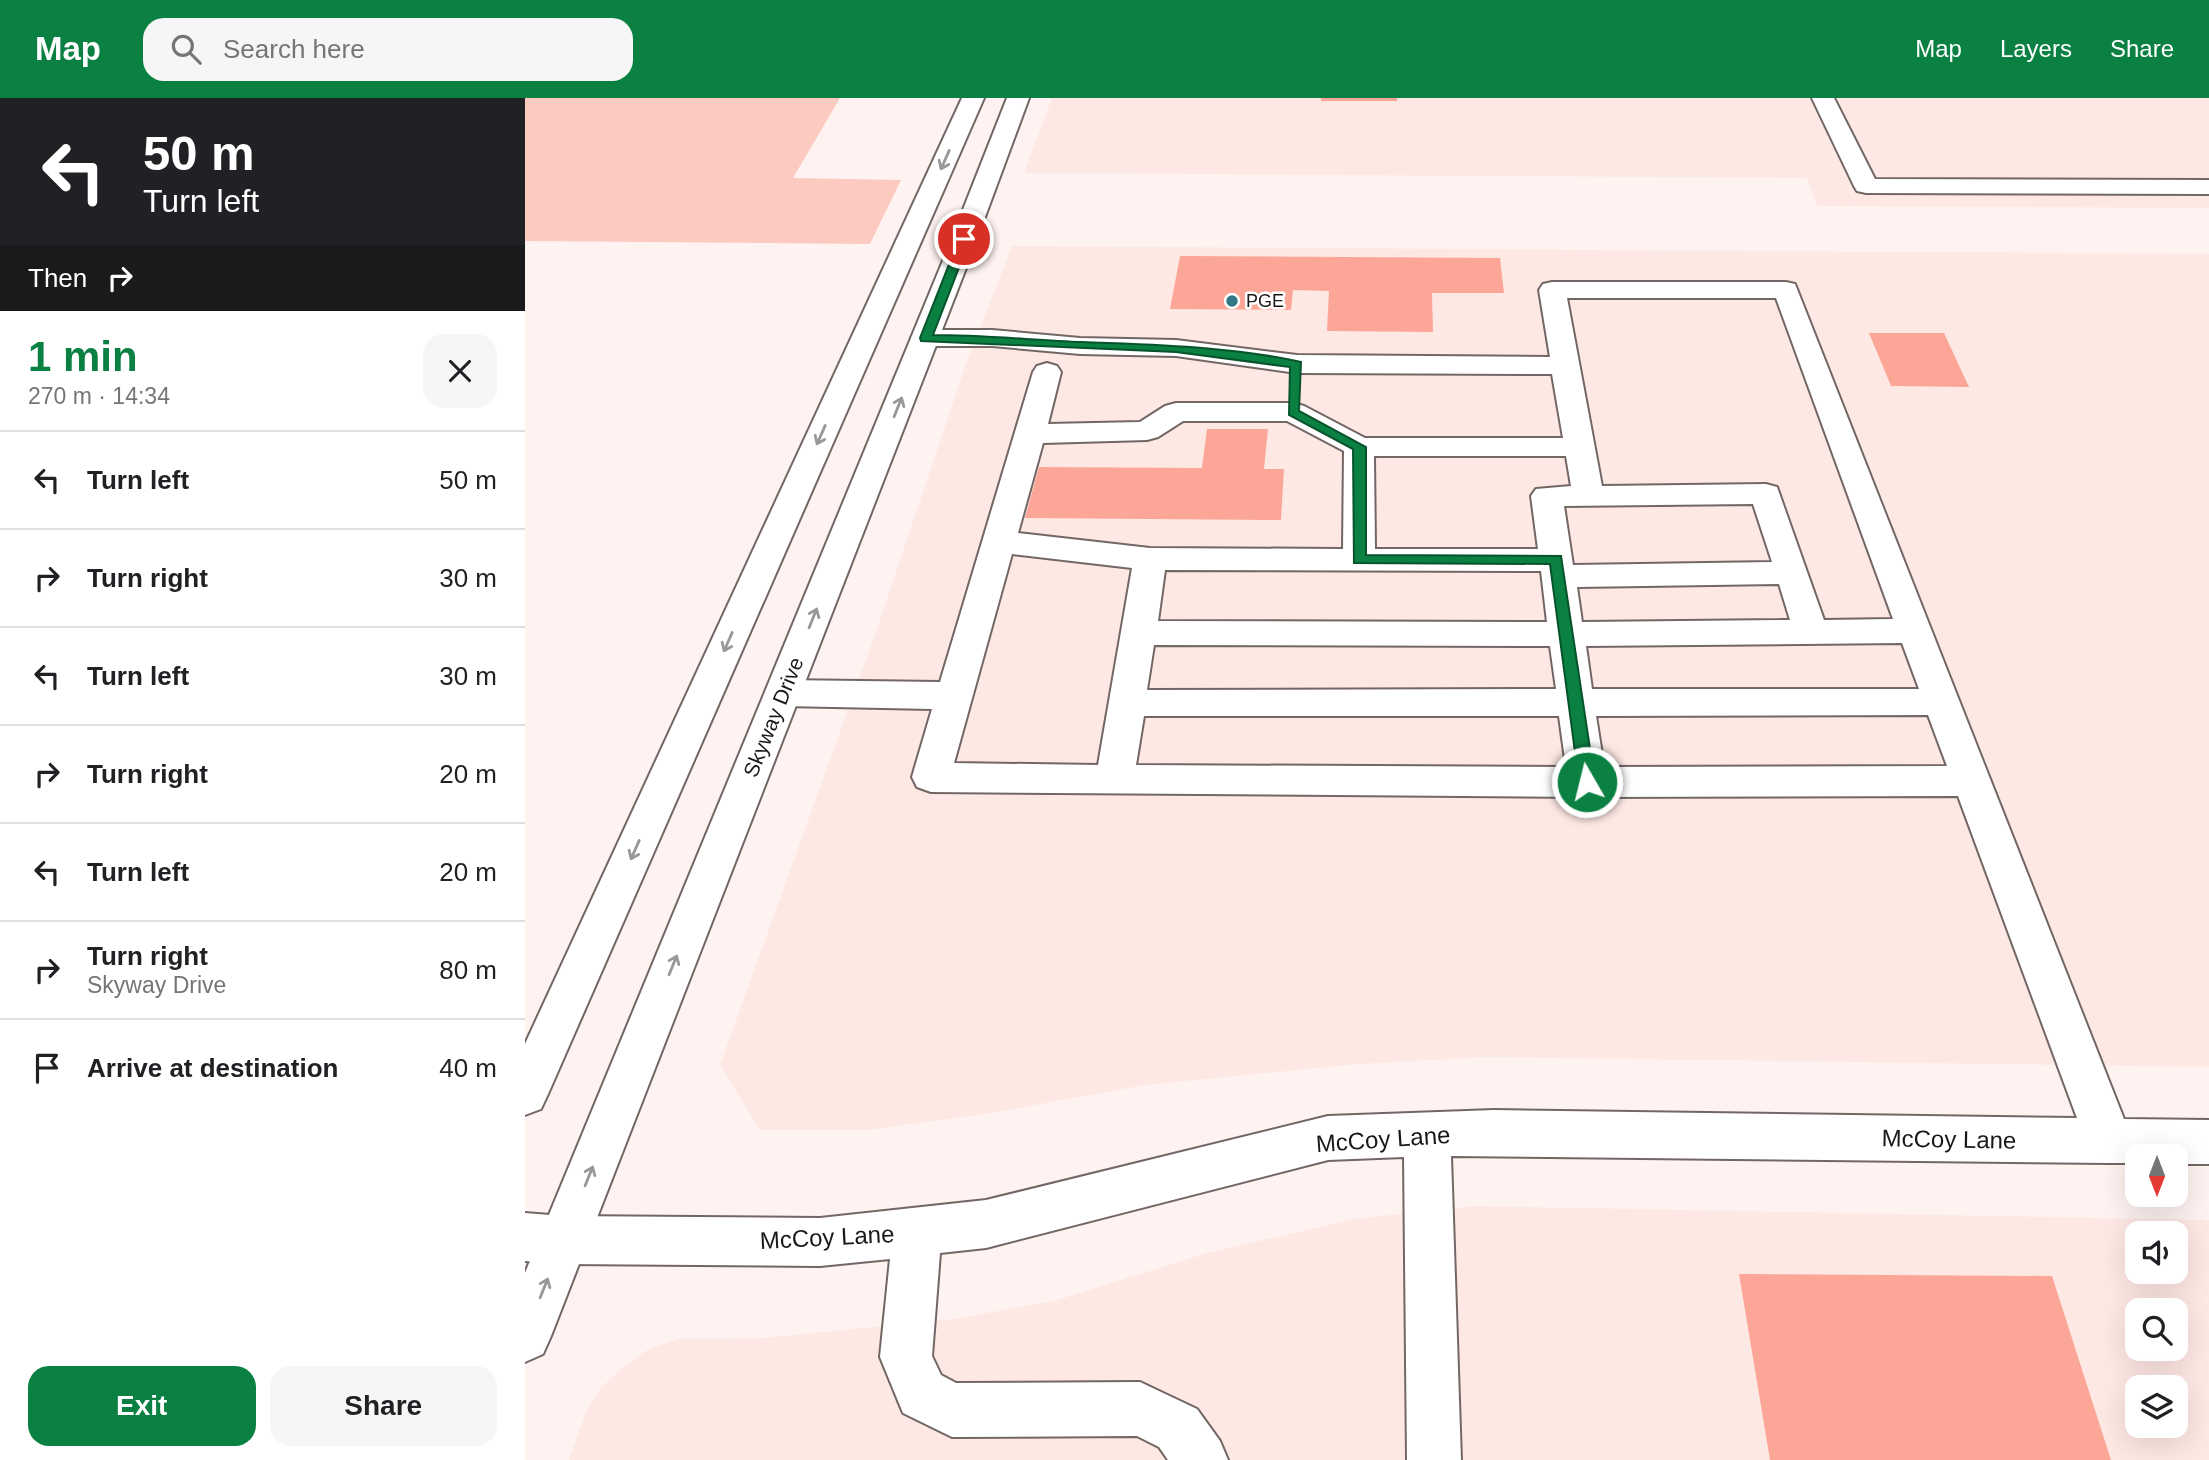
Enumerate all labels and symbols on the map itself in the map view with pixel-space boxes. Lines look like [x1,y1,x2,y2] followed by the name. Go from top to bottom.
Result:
[938,149,951,170] one-way arrow
[934,209,994,269] pin
[1246,291,1284,311] place label: PGE
[1224,293,1240,309] marker: PGE
[892,396,905,418] one-way arrow
[814,424,827,445] one-way arrow
[807,607,820,629] one-way arrow
[721,631,734,652] one-way arrow
[739,654,807,780] street label: Skyway Drive
[1550,745,1624,819] position arrow
[628,839,641,860] one-way arrow
[668,955,681,976] one-way arrow
[1315,1121,1451,1157] street label: McCoy Lane
[1881,1124,2017,1154] street label: McCoy Lane
[2125,1144,2187,1208] north arrow
[583,1166,596,1188] one-way arrow
[759,1220,895,1254] street label: McCoy Lane
[539,1277,552,1299] one-way arrow

